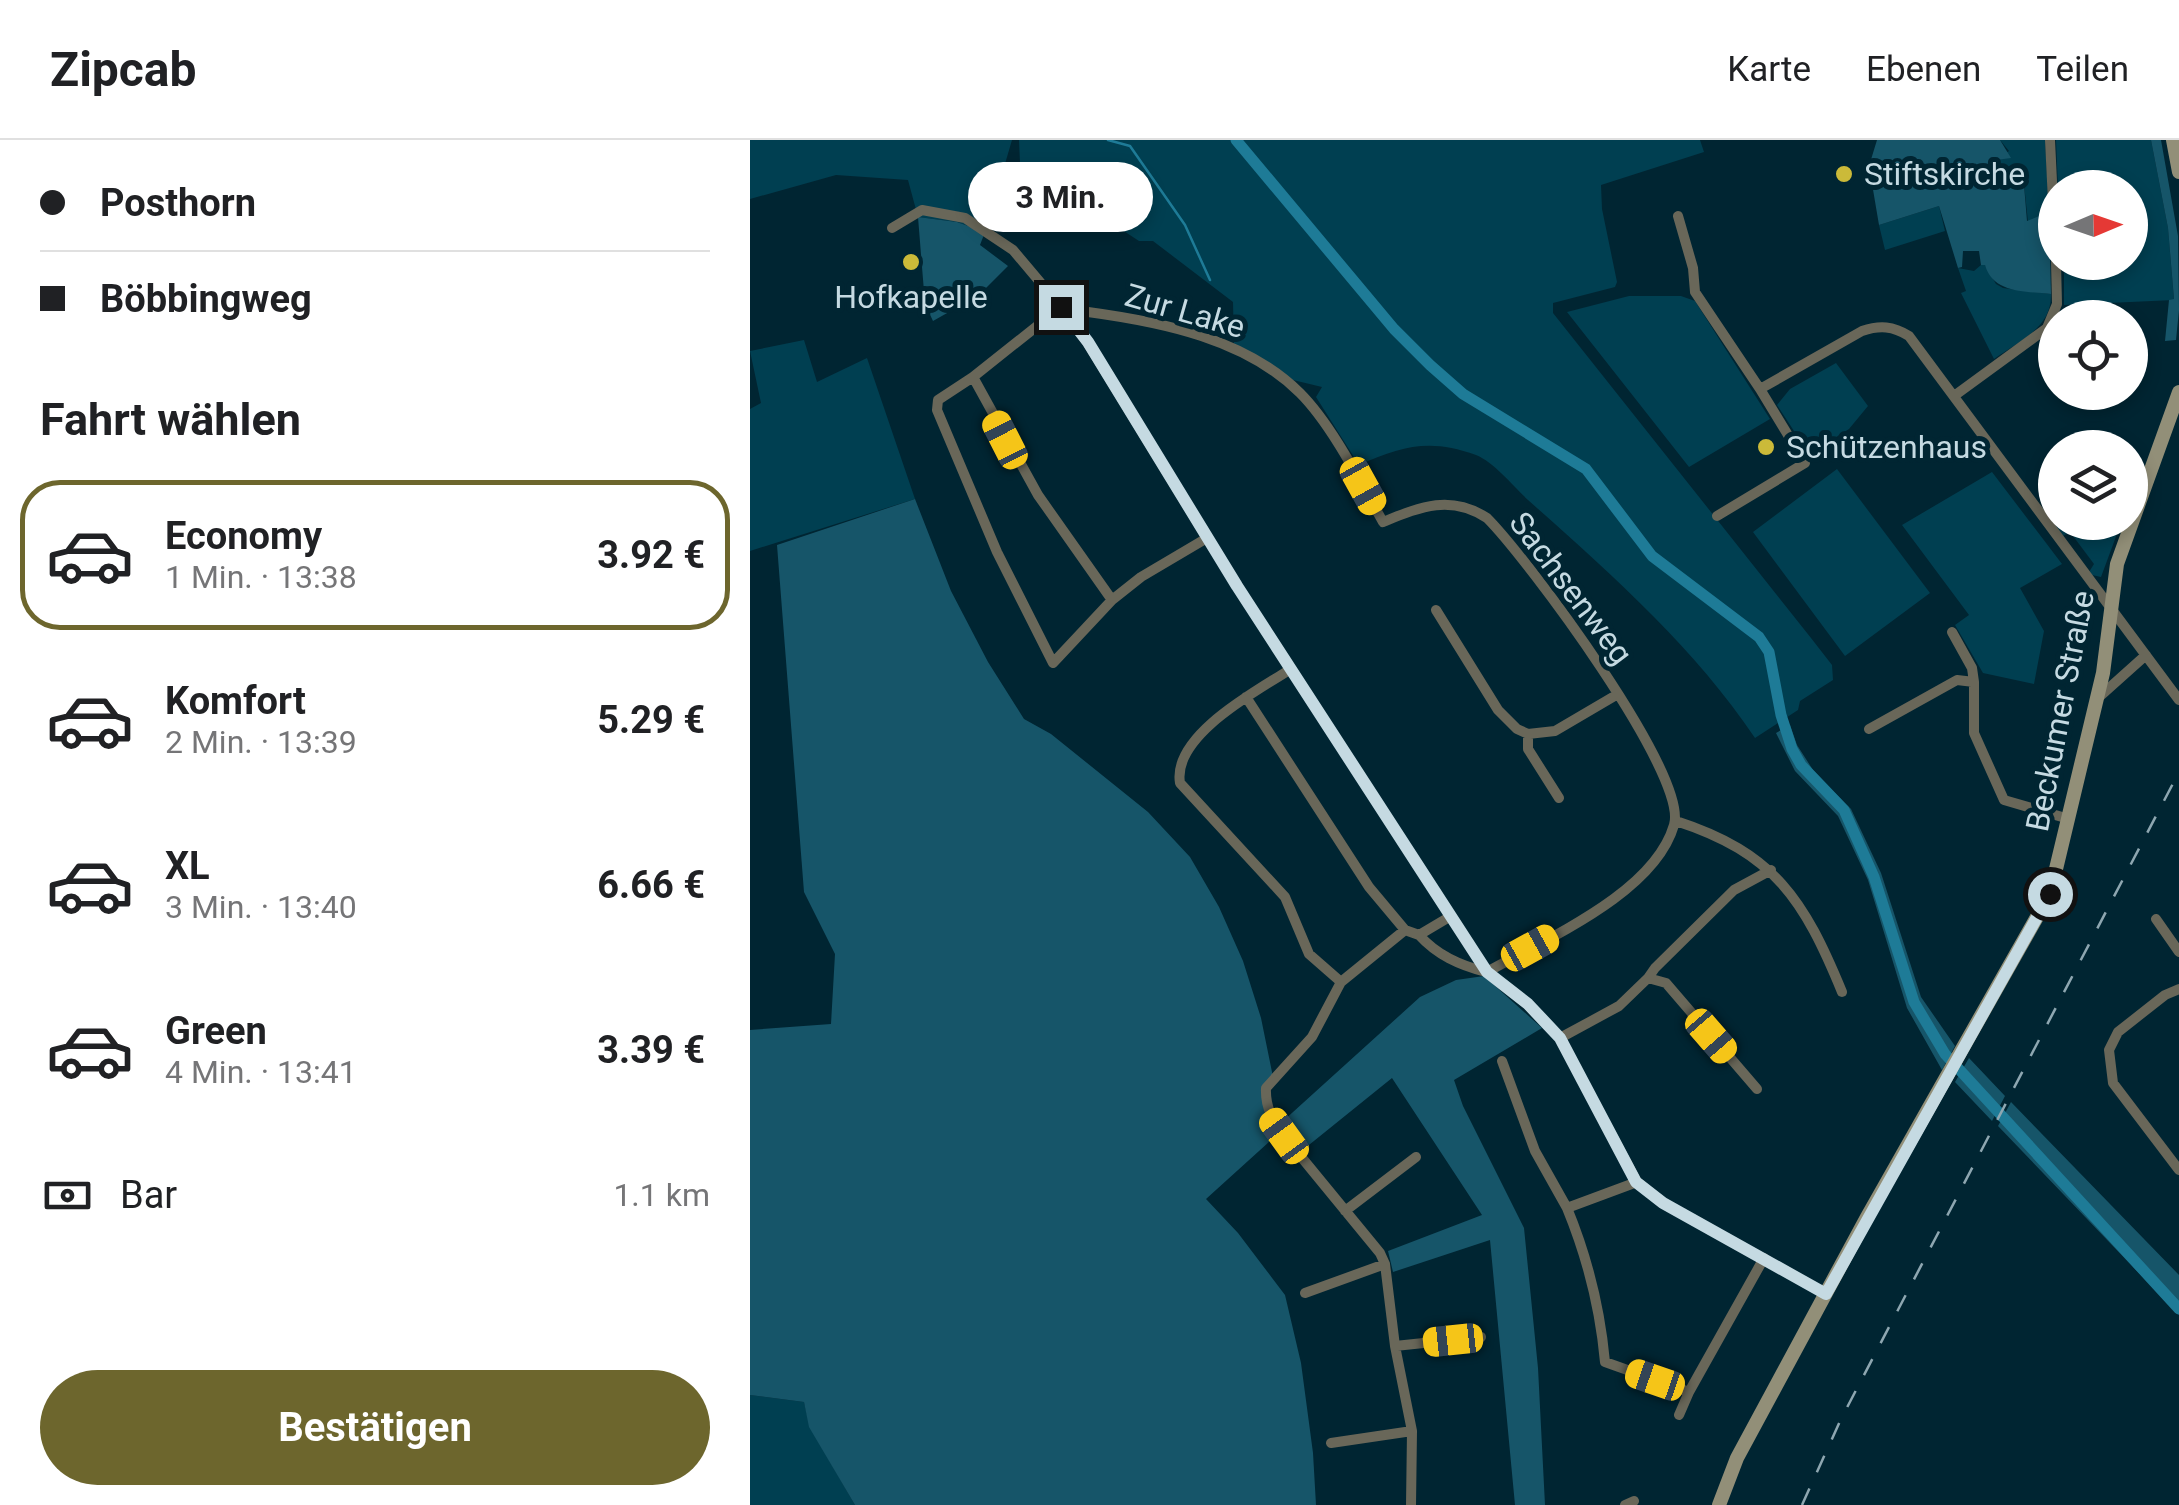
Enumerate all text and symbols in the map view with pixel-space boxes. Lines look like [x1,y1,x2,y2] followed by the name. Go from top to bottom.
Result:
[50,41,197,98] text: Zipcab
[1727,49,1811,90] text: Karte
[1866,49,1981,90] text: Ebenen
[2036,49,2129,90] text: Teilen
[1864,155,2025,193] place label: Stiftskirche
[968,162,1154,232] callout: 3 Min.
[1833,163,1855,185] marker: Stiftskirche
[2038,170,2148,280] north arrow
[2038,170,2148,540] map controls
[1015,178,1106,216] text: 3 Min.
[100,181,256,225] text: Posthorn
[900,251,922,273] marker: Hofkapelle
[1121,276,1249,346] street label: Zur Lake
[100,277,312,321] text: Böbbingweg
[834,278,988,316] place label: Hofkapelle
[1039,285,1084,330] route end
[2038,300,2148,410] button: locate
[40,393,301,446] text: Fahrt wählen
[978,406,1032,474] car
[1786,428,1987,466] place label: Schützenhaus
[2038,430,2148,540] button: layers
[1755,436,1777,458] marker: Schützenhaus
[1335,452,1391,520] car
[1501,504,1641,672] street label: Sachsenweg
[45,510,135,600] icon: car
[165,514,322,558] text: Economy
[597,533,705,577] text: 3.92 €
[165,558,357,596] text: 1 Min. · 13:38
[2018,587,2102,835] street label: Beckumer Straße
[45,675,135,765] icon: car
[165,679,306,723] text: Komfort
[597,698,705,742] text: 5.29 €
[165,723,357,761] text: 2 Min. · 13:39
[45,840,135,930] icon: car
[165,844,210,888] text: XL
[597,863,705,907] text: 6.66 €
[2028,872,2073,917] route start
[165,888,357,926] text: 3 Min. · 13:40
[1496,920,1564,976] car
[1680,1004,1742,1068] car
[45,1005,135,1095] icon: car
[165,1009,267,1053] text: Green
[597,1028,705,1072] text: 3.39 €
[165,1053,357,1091] text: 4 Min. · 13:41
[1254,1103,1314,1169] car
[40,1168,95,1223] icon: cash
[120,1173,177,1217] text: Bar
[613,1176,710,1214] text: 1.1 km
[1422,1322,1484,1358] car
[1622,1356,1688,1404] car
[40,1370,710,1485] button: Bestätigen

